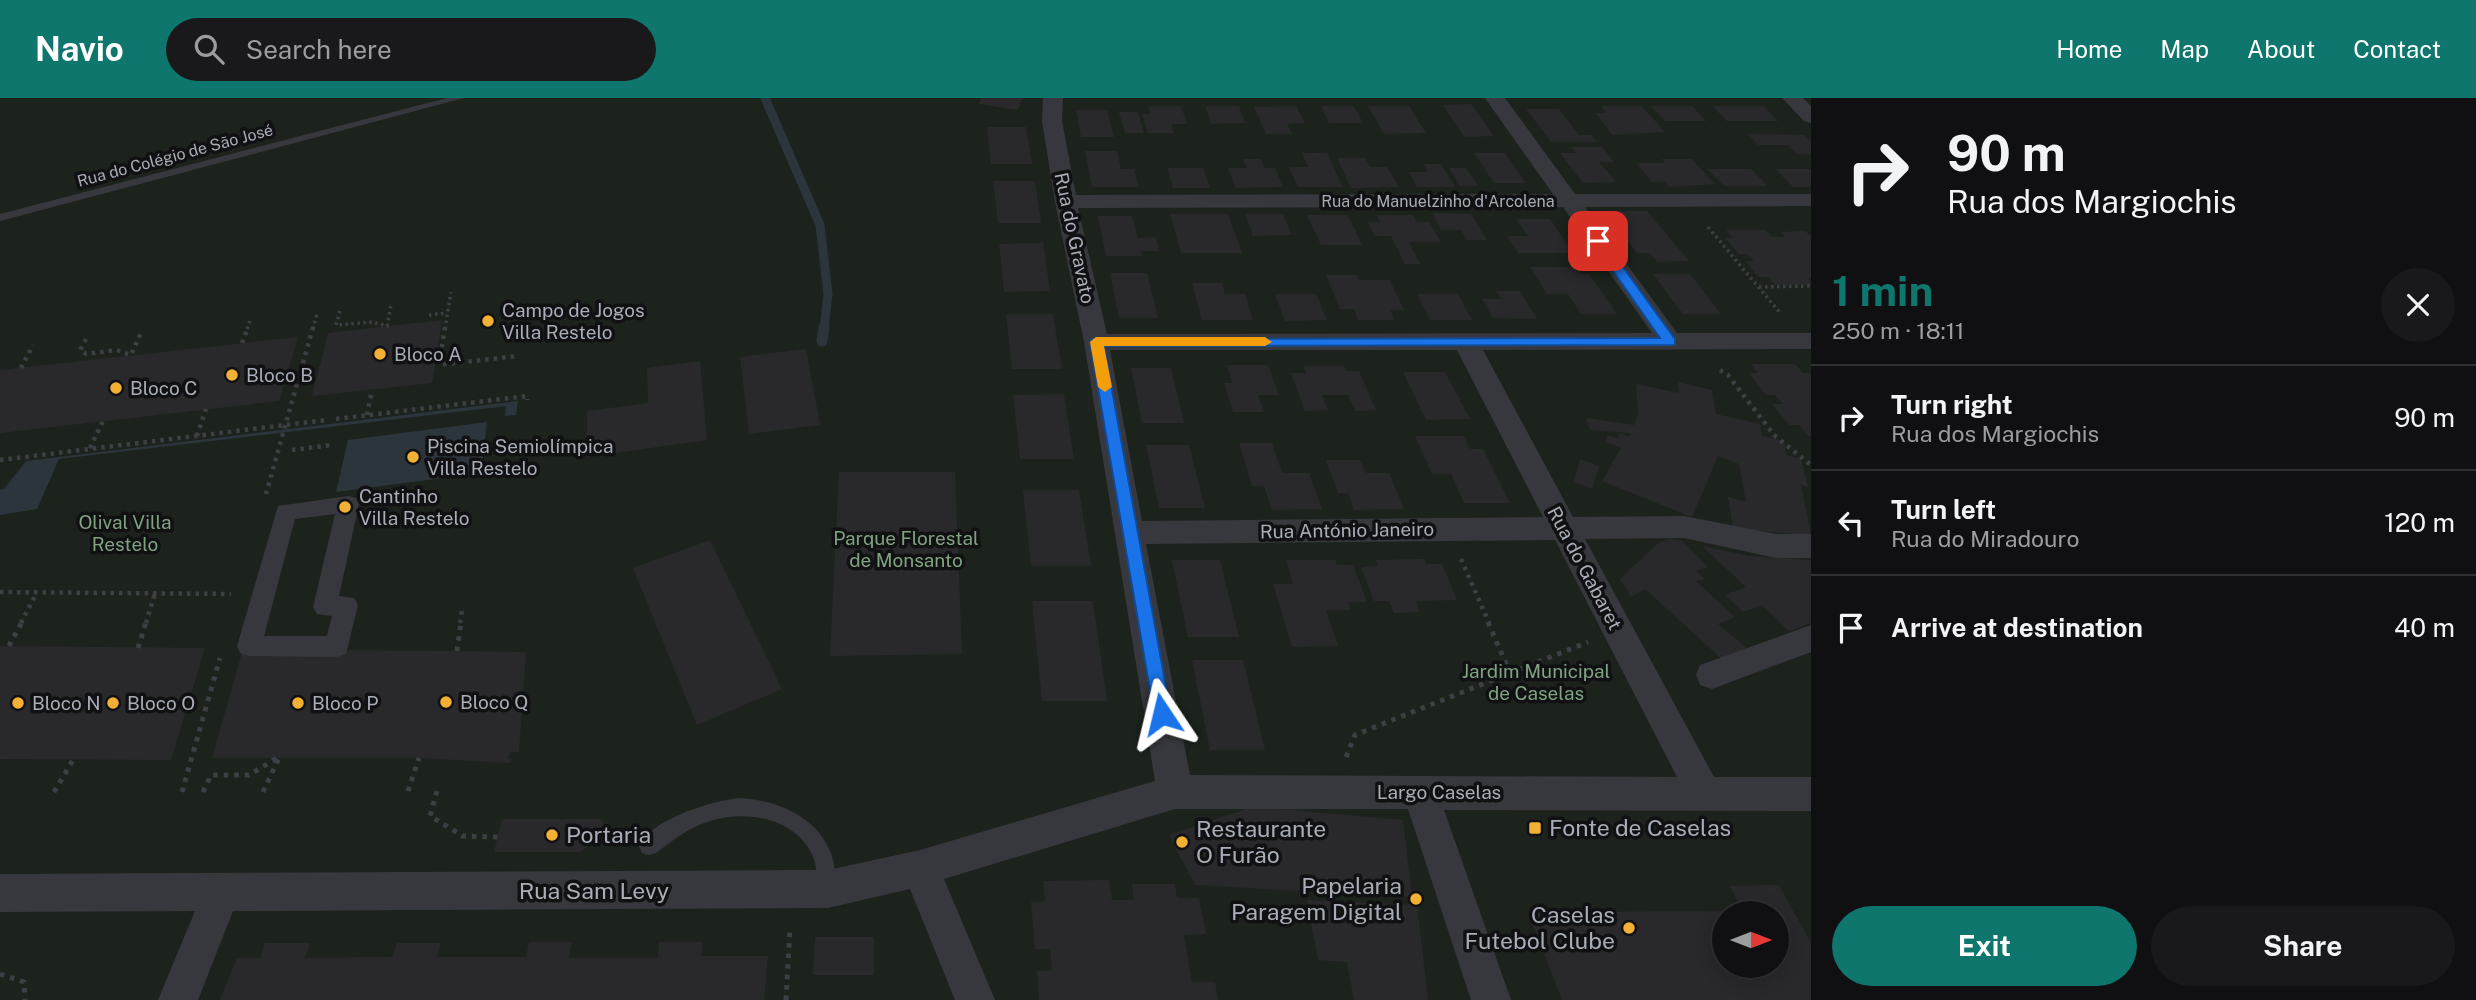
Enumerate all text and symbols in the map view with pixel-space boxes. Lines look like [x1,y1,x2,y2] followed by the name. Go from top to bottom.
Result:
[166,18,656,81] search box
[35,30,124,68] text: Navio
[190,30,228,68] icon: search
[246,34,392,65] text: Search here
[2056,35,2122,63] text: Home
[2160,35,2209,63] text: Map
[2247,35,2315,63] text: About
[2353,35,2441,63] text: Contact
[75,120,275,191] street label: Rua do Colégio de São José
[1947,124,2066,182] text: 90 m
[1832,126,1923,217] icon: right
[1050,170,1100,306] street label: Rua do Gravato
[1947,183,2237,220] text: Rua dos Margiochis
[1321,192,1555,211] street label: Rua do Manuelzinho d'Arcolena
[1568,211,1628,271] pin
[1579,222,1617,260] icon: arrive
[1832,266,1933,315] text: 1 min
[2381,268,2455,342] button: close
[502,299,645,343] place label: Campo de Jogos Villa Restelo
[480,313,496,329] marker: Campo de Jogos Villa Restelo
[1832,317,1964,344] text: 250 m · 18:11
[394,343,462,365] place label: Bloco A
[372,346,388,362] marker: Bloco A
[246,364,313,386] place label: Bloco B
[224,367,240,383] marker: Bloco B
[130,377,197,399] place label: Bloco C
[108,380,124,396] marker: Bloco C
[1891,389,2013,420] text: Turn right
[1832,399,1870,437] icon: right
[2394,402,2455,433] text: 90 m
[1891,420,2099,447] text: Rua dos Margiochis
[427,435,613,479] place label: Piscina Semiolímpica Villa Restelo
[405,449,421,465] marker: Piscina Semiolímpica Villa Restelo
[359,485,469,529] place label: Cantinho Villa Restelo
[1891,494,1996,525] text: Turn left
[337,499,353,515] marker: Cantinho Villa Restelo
[1543,503,1627,633] street label: Rua do Gabaret
[1832,504,1870,542] icon: left
[2384,507,2455,538] text: 120 m
[78,511,172,555] park label: Olival Villa Restelo
[1260,517,1434,543] street label: Rua António Janeiro
[1891,525,2079,552] text: Rua do Miradouro
[833,527,979,571] park label: Parque Florestal de Monsanto
[1832,609,1870,647] icon: arrive
[1891,612,2143,643] text: Arrive at destination
[2394,612,2455,643] text: 40 m
[1462,660,1610,704] park label: Jardim Municipal de Caselas
[1125,677,1199,751] position arrow
[460,691,528,713] place label: Bloco Q
[32,692,101,714] place label: Bloco N
[127,692,195,714] place label: Bloco O
[312,692,378,714] place label: Bloco P
[438,694,454,710] marker: Bloco Q
[10,695,26,711] marker: Bloco N
[105,695,121,711] marker: Bloco O
[290,695,306,711] marker: Bloco P
[1377,781,1501,803] street label: Largo Caselas
[1549,814,1731,841] place label: Fonte de Caselas
[1196,815,1326,868] place label: Restaurante O Furão
[1527,820,1543,836] marker: Fonte de Caselas
[566,821,651,848] place label: Portaria
[544,827,560,843] marker: Portaria
[1174,834,1190,850] marker: Restaurante O Furão
[1231,872,1402,925] place label: Papelaria Paragem Digital
[519,877,669,904] street label: Rua Sam Levy
[1408,891,1424,907] marker: Papelaria Paragem Digital
[1465,901,1615,954] place label: Caselas Futebol Clube
[1712,901,1788,978] north arrow
[1712,901,1789,978] map controls
[1832,906,2137,986] button: Exit
[2151,906,2455,986] button: Share
[1621,920,1637,936] marker: Caselas Futebol Clube

